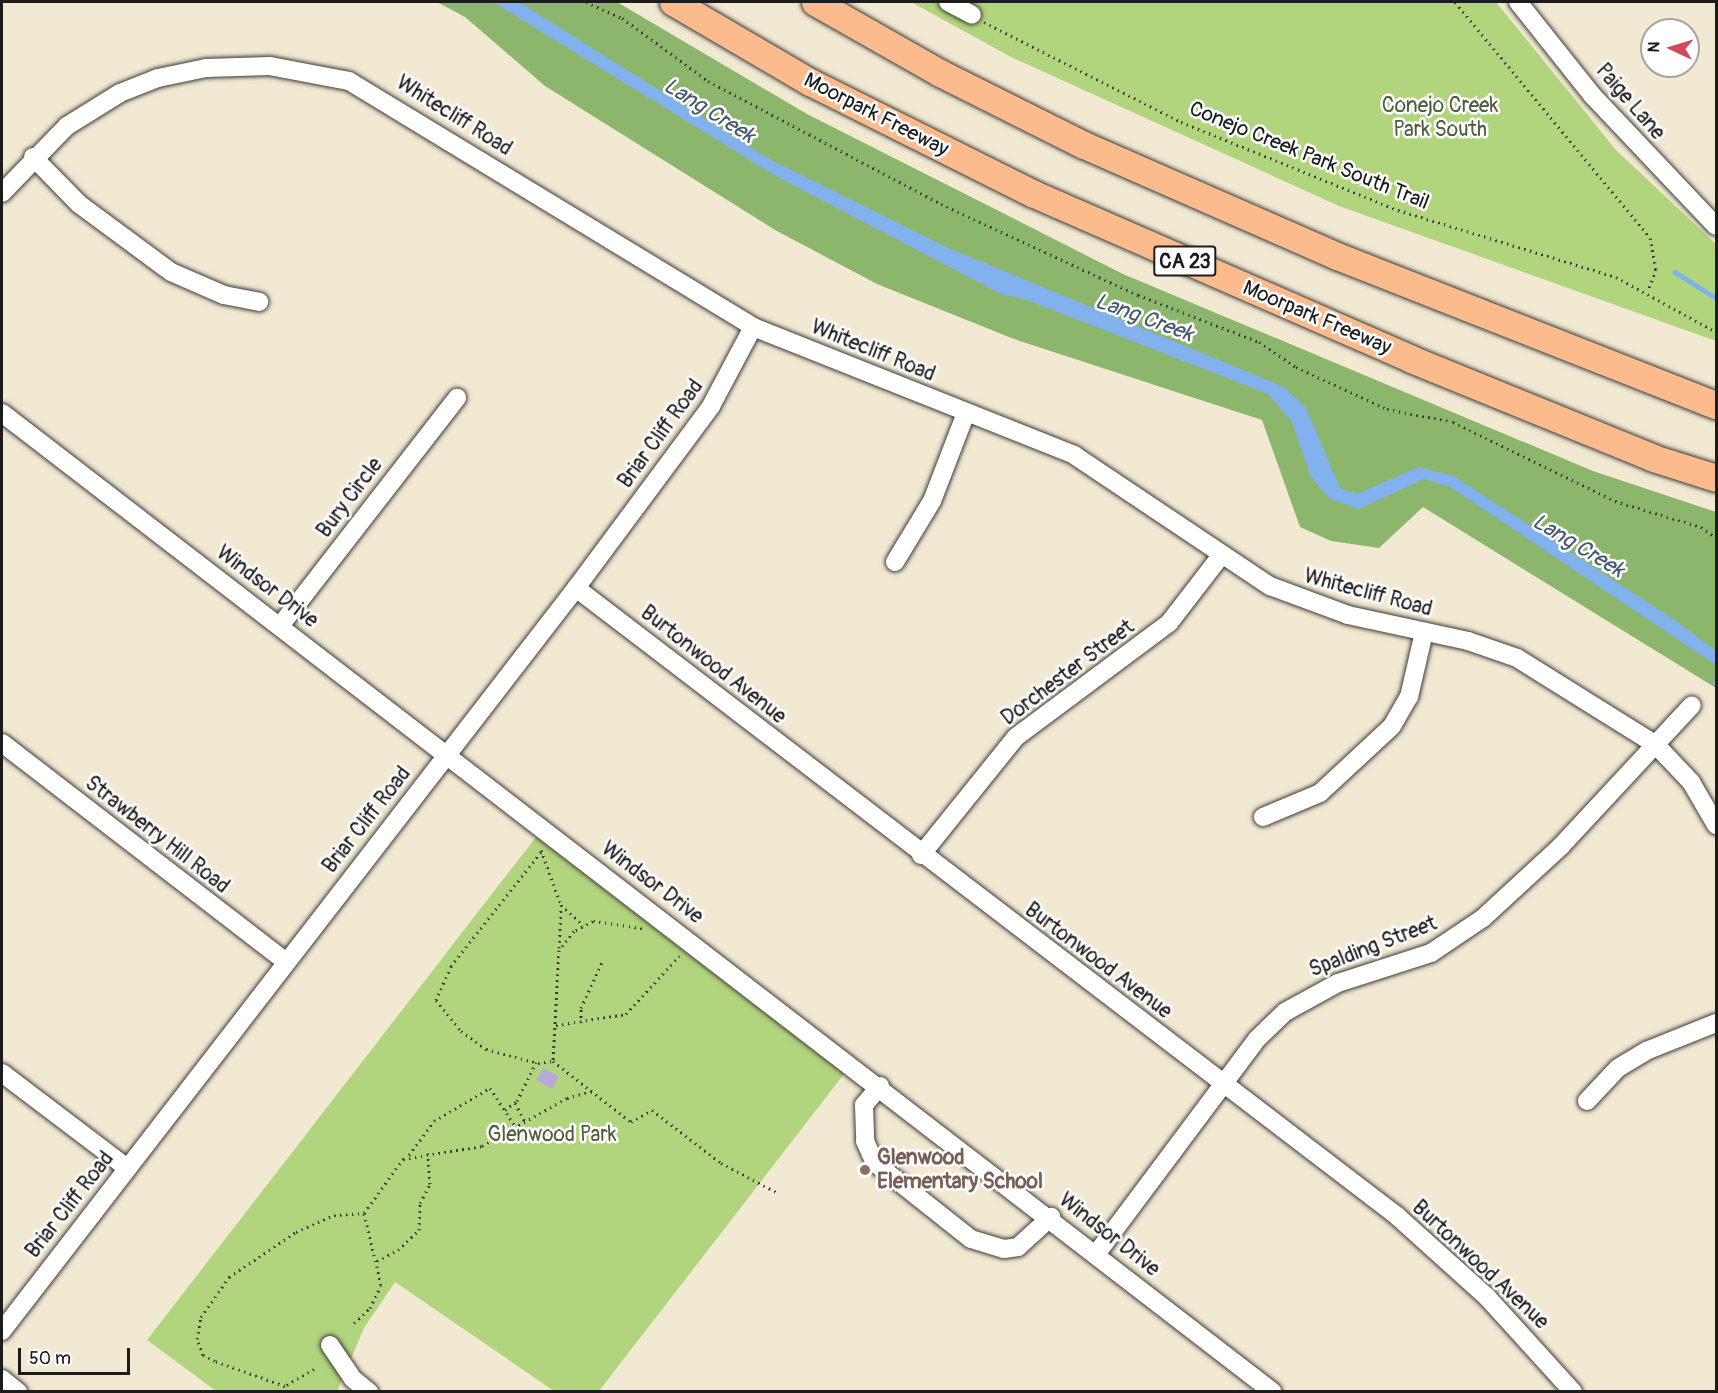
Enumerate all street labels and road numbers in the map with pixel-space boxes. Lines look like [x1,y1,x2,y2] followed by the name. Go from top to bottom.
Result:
[1590,59,1670,145] street label: Paige Lane
[799,68,953,162] street label: Moorpark Freeway
[391,70,517,162] street label: Whitecliff Road
[1185,96,1433,216] street label: Conejo Creek Park South Trail
[1152,244,1218,278] road number: CA 23
[1239,275,1395,361] street label: Moorpark Freeway
[807,315,939,387] street label: Whitecliff Road
[613,375,709,493] street label: Briar Cliff Road
[312,453,388,543] street label: Bury Circle
[211,540,323,634] street label: Windsor Drive
[1301,564,1435,622] street label: Whitecliff Road
[635,600,791,730] street label: Burtonwood Avenue
[997,615,1139,731] street label: Dorchester Street
[318,762,416,878] street label: Briar Cliff Road
[80,771,234,899] street label: Strawberry Hill Road
[596,836,708,930] street label: Windsor Drive
[1020,898,1176,1024] street label: Burtonwood Avenue
[1306,911,1440,983] street label: Spalding Street
[21,1147,119,1263] street label: Briar Cliff Road
[1053,1188,1165,1282] street label: Windsor Drive
[1406,1195,1554,1335] street label: Burtonwood Avenue

